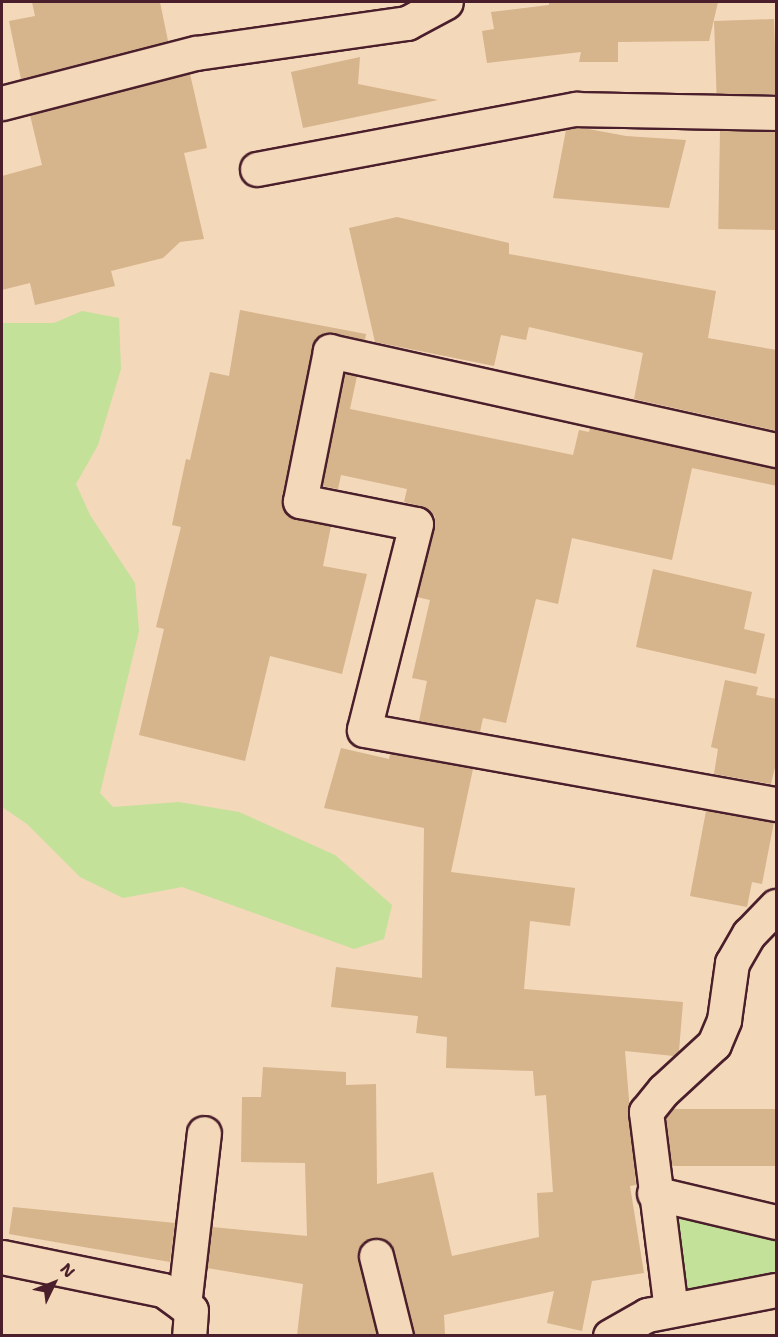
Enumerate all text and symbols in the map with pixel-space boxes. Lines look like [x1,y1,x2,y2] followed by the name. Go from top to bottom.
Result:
[24,1253,84,1313] north arrow
[56,1259,80,1282] text: N

